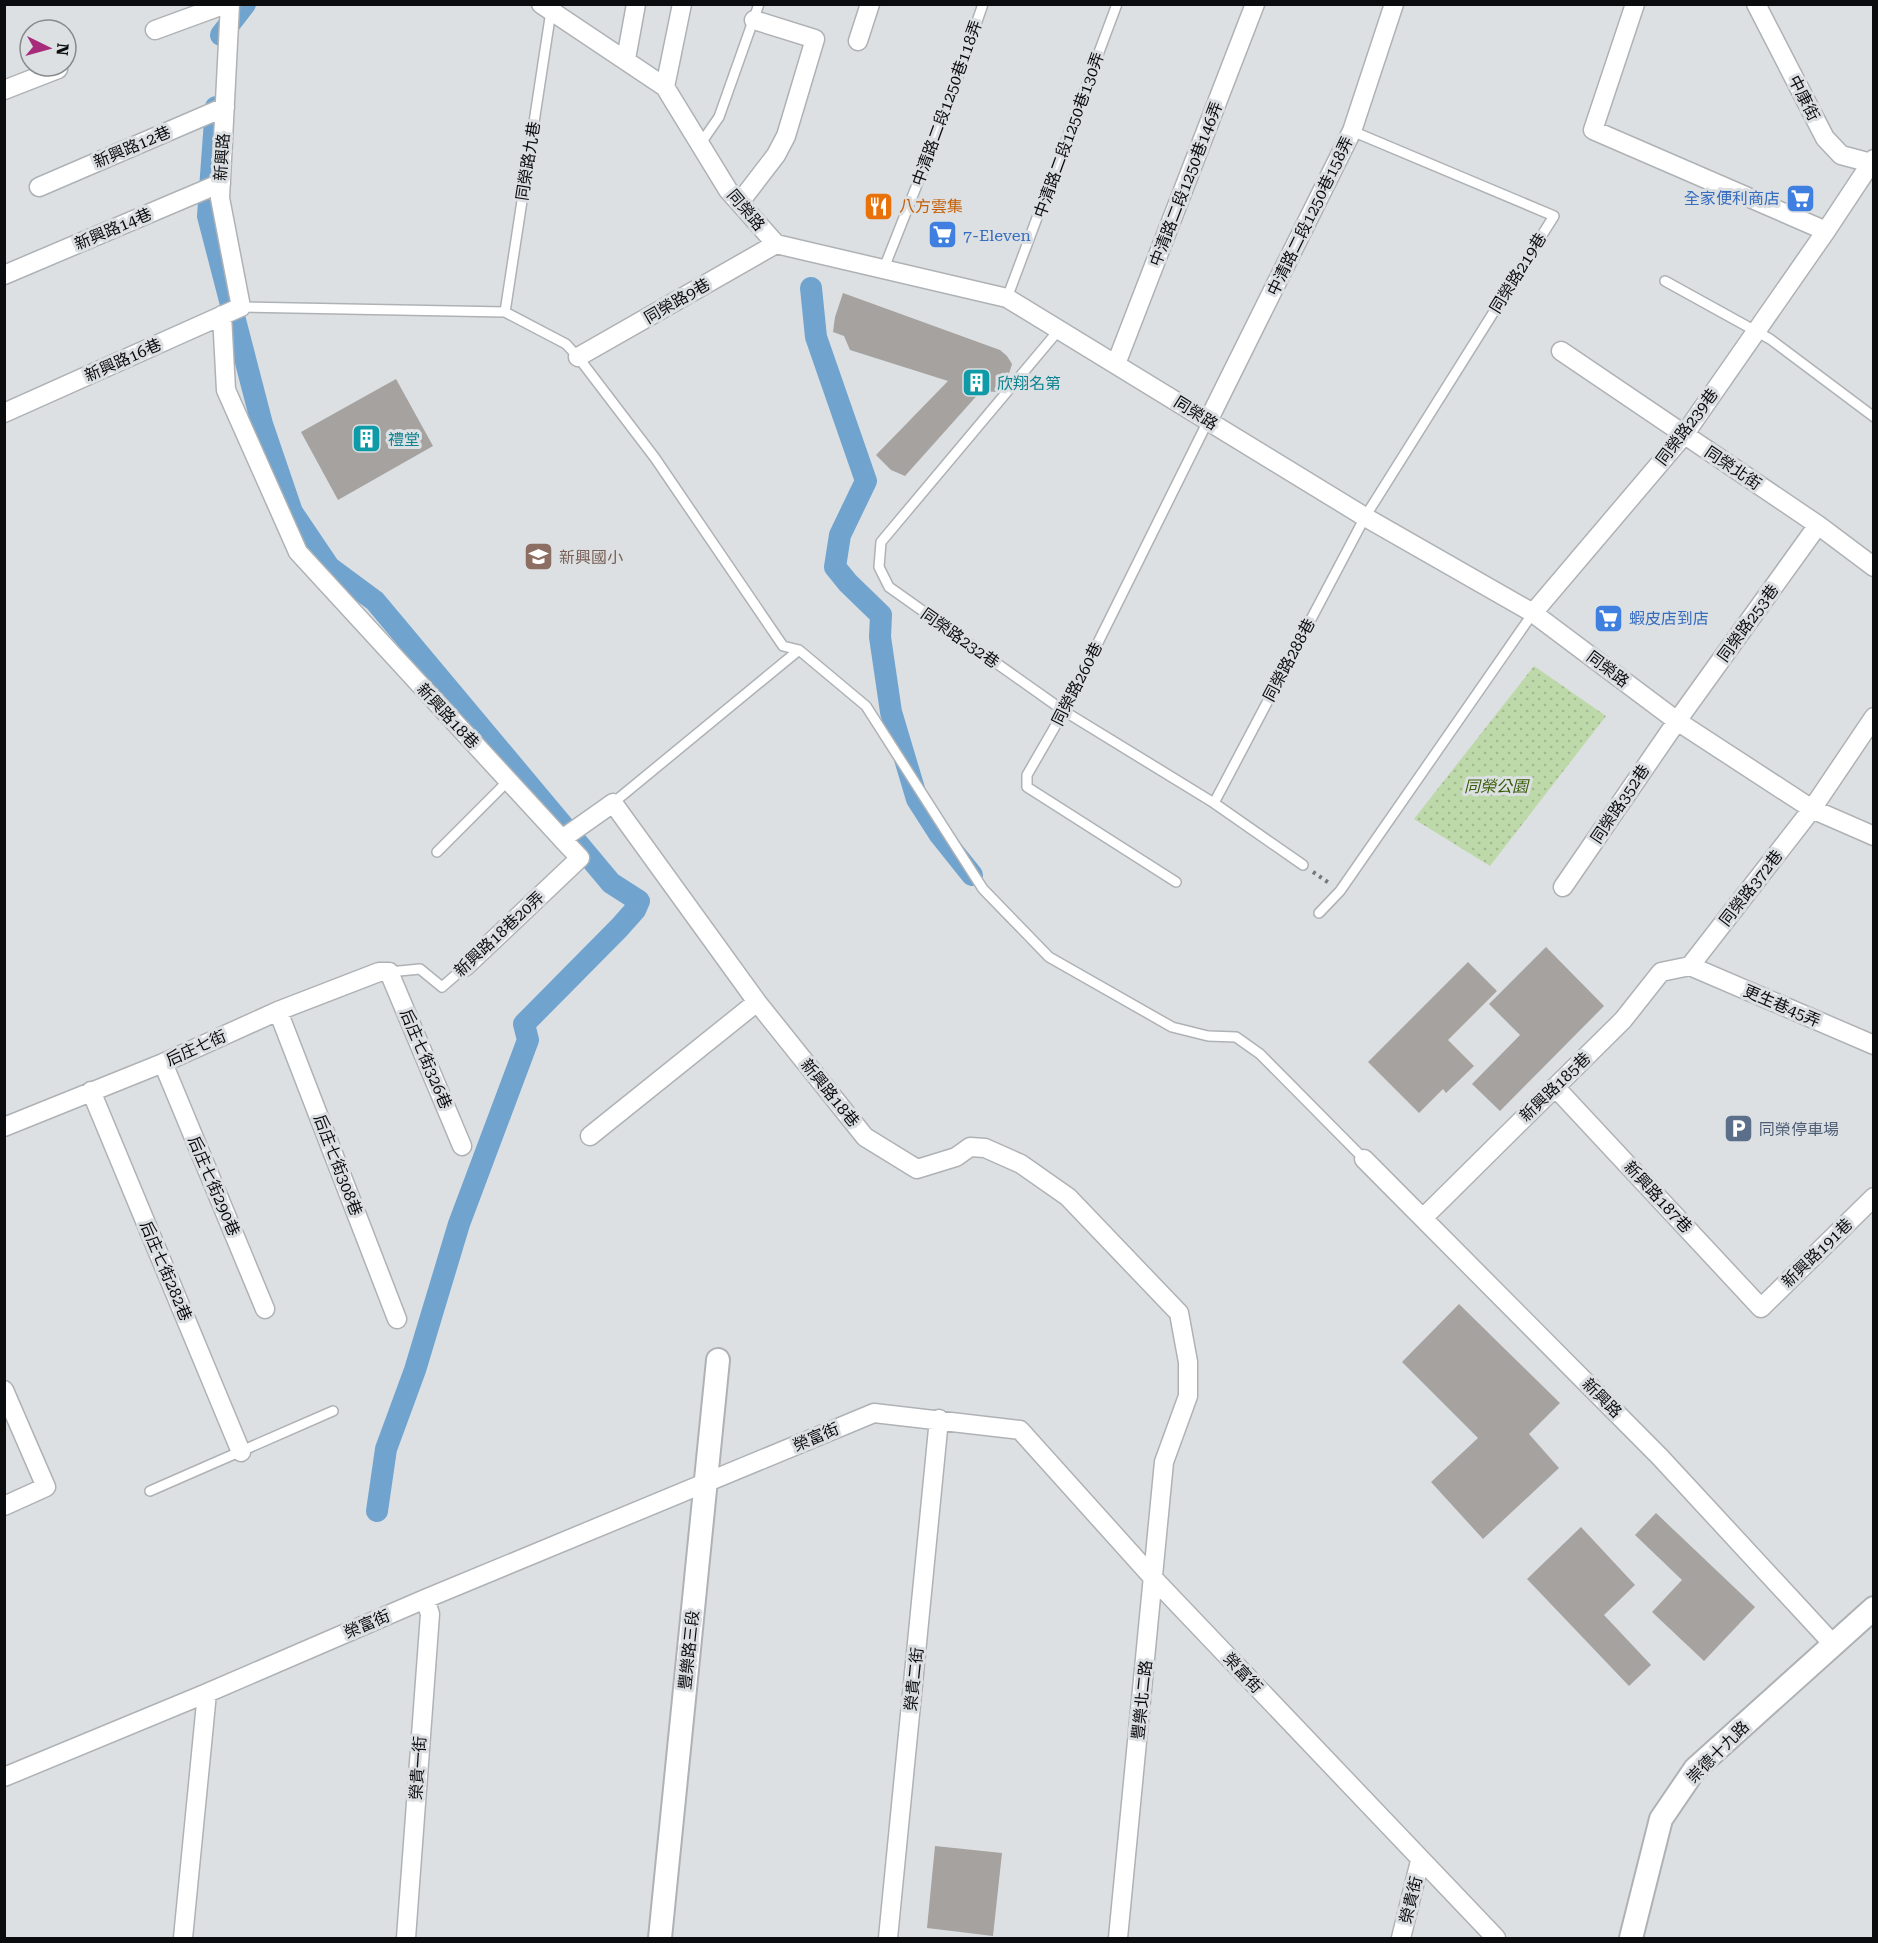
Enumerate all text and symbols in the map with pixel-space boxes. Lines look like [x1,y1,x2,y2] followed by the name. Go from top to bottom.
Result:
[18,18,78,78] north arrow
[908,18,986,188] street label: 中清路二段1250巷118弄
[52,42,72,56] text: N
[1030,50,1108,220] street label: 中清路二段1250巷130弄
[1785,72,1823,124] street label: 中康街
[1146,99,1226,269] street label: 中清路二段1250巷146弄
[512,120,544,202] street label: 同榮路九巷
[91,122,173,172] street label: 新興路12巷
[211,132,233,182] street label: 新興路
[1263,133,1357,299] street label: 中清路二段1250巷158弄
[1785,182,1817,214] supermarket icon: 全家便利商店
[723,186,769,234] street label: 同榮路
[1684,189,1780,208] place label: 全家便利商店
[862,190,894,222] restaurant icon: 八方雲集
[899,197,963,216] place label: 八方雲集
[72,204,154,254] street label: 新興路14巷
[926,219,958,251] supermarket icon: 7-Eleven
[963,226,1031,245] place label: 7-Eleven
[1486,229,1550,317] street label: 同榮路219巷
[641,275,713,327] street label: 同榮路9巷
[82,335,164,385] street label: 新興路16巷
[960,367,992,399] building icon: 欣翔名第
[997,374,1061,393] place label: 欣翔名第
[1652,385,1722,469] street label: 同榮路239巷
[1171,392,1221,434] street label: 同榮路
[351,423,383,455] building icon: 禮堂
[388,430,420,449] place label: 禮堂
[1701,442,1765,494] street label: 同榮北街
[522,541,554,573] school or university icon: 新興國小
[559,548,623,567] place label: 新興國小
[1714,581,1782,665] street label: 同榮路253巷
[1592,602,1624,634] supermarket icon: 蝦皮店到店
[917,604,1003,672] street label: 同榮路232巷
[1629,609,1709,628] place label: 蝦皮店到店
[1259,615,1319,705] street label: 同榮路288巷
[1048,639,1106,729] street label: 同榮路260巷
[1583,647,1633,691] street label: 同榮路
[413,680,483,752] street label: 新興路18巷
[1587,761,1653,847] street label: 同榮路352巷
[1464,777,1530,796] park label: 同榮公園
[1716,846,1786,930] street label: 同榮路372巷
[450,888,548,980] street label: 新興路18巷20弄
[1741,981,1823,1031] street label: 更生巷45弄
[396,1006,456,1112] street label: 后庄七街326巷
[163,1026,229,1070] street label: 后庄七街
[1516,1049,1594,1125] street label: 新興路185巷
[797,1055,863,1131] street label: 新興路18巷
[310,1112,366,1218] street label: 后庄七街308巷
[1722,1113,1754,1145] parking icon: 同榮停車場
[1759,1120,1839,1139] place label: 同榮停車場
[184,1133,244,1239] street label: 后庄七街290巷
[1620,1157,1696,1237] street label: 新興路187巷
[1778,1215,1856,1291] street label: 新興路191巷
[136,1218,196,1324] street label: 后庄七街282巷
[1578,1374,1626,1422] street label: 新興路
[790,1419,842,1455] street label: 榮富街
[341,1606,393,1642] street label: 榮富街
[675,1609,703,1691] street label: 豐樂路三段
[901,1646,927,1712] street label: 榮貴二街
[1220,1649,1266,1697] street label: 榮富街
[1128,1659,1156,1741] street label: 豐樂北二路
[1683,1717,1753,1787] street label: 崇德十九路
[406,1735,430,1801] street label: 榮貴一街
[1396,1874,1426,1926] street label: 榮貴街

